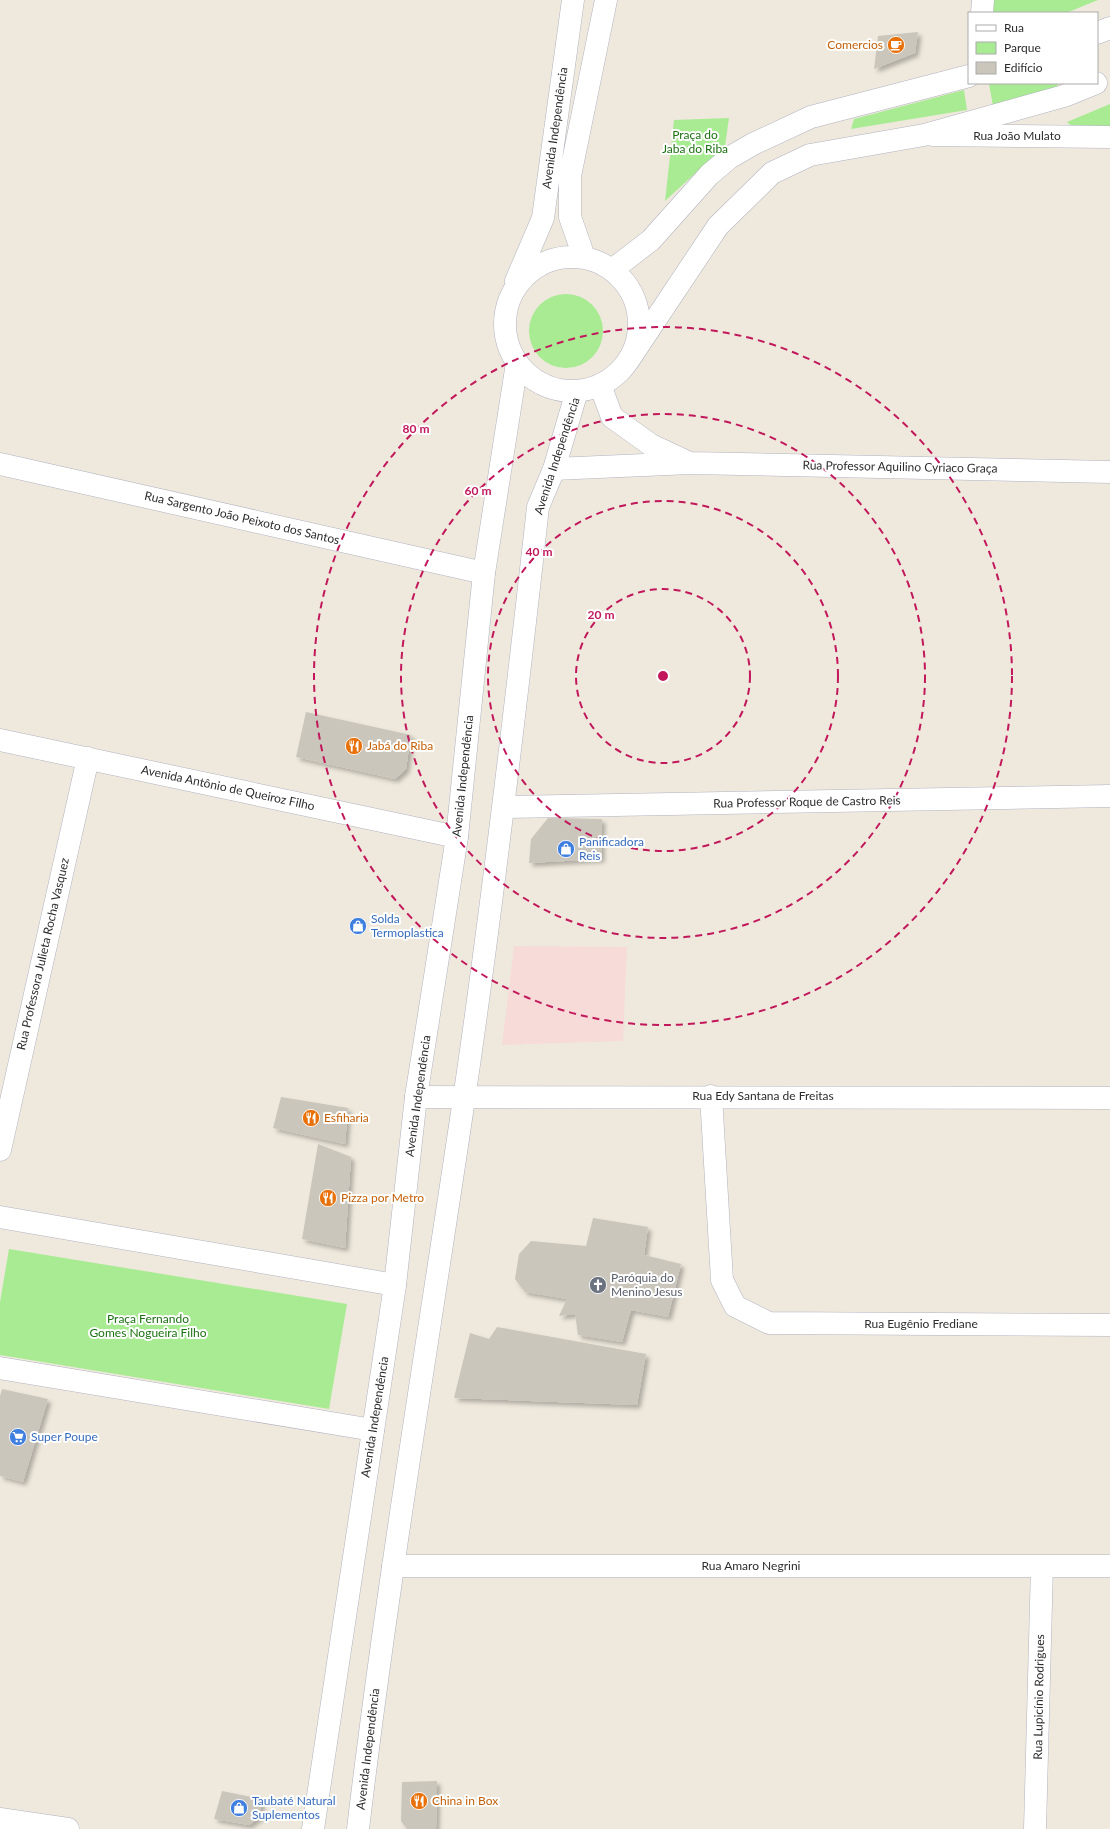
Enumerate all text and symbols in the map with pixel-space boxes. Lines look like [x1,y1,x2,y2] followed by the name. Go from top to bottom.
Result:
[968,12,1098,84] legend
[1004,20,1024,35] text: Rua
[886,35,906,55] cafe icon: Comercios
[827,37,883,52] place label: Comercios
[1004,40,1041,55] text: Parque
[1004,60,1043,75] text: Edifício
[539,66,570,190] street label: Avenida Independência
[662,127,728,156] park label: Praça do Jaba do Riba
[973,128,1061,143] street label: Rua João Mulato
[530,395,583,516] street label: Avenida Independência
[403,421,429,436] text: 80 m
[802,457,998,476] street label: Rua Professor Aquilino Cyriaco Graça
[465,483,491,498] text: 60 m
[143,488,341,547] street label: Rua Sargento João Peixoto dos Santos
[526,544,552,559] text: 40 m
[588,607,614,622] text: 20 m
[656,669,670,683] centre of rings
[449,714,476,838] street label: Avenida Independência
[344,736,364,756] restaurant icon: Jabá do Riba
[367,738,433,753] place label: Jabá do Riba
[140,762,316,813] street label: Avenida Antônio de Queiroz Filho
[713,792,901,811] street label: Rua Professor Roque de Castro Reis
[579,834,644,863] place label: Panificadora Reis
[556,839,576,859] shop icon: Panificadora Reis
[13,856,72,1051] street label: Rua Professora Julieta Rocha Vasquez
[371,911,444,940] place label: Solda Termoplastica
[348,916,368,936] shop icon: Solda Termoplastica
[402,1034,433,1158] street label: Avenida Independência
[692,1088,834,1103] street label: Rua Edy Santana de Freitas
[301,1108,321,1128] restaurant icon: Esfiharia
[324,1110,369,1125] place label: Esfiharia
[318,1188,338,1208] restaurant icon: Pizza por Metro
[341,1190,424,1205] place label: Pizza por Metro
[611,1270,682,1299] place label: Paróquia do Menino Jesus
[588,1275,608,1295] church icon: Paróquia do Menino Jesus
[89,1311,207,1340] park label: Praça Fernando Gomes Nogueira Filho
[864,1316,978,1331] street label: Rua Eugênio Frediane
[358,1355,391,1479] street label: Avenida Independência
[8,1427,28,1447] supermarket icon: Super Poupe
[31,1429,98,1444] place label: Super Poupe
[702,1558,801,1573] street label: Rua Amaro Negrini
[1030,1634,1047,1760] street label: Rua Lupicínio Rodrigues
[353,1687,382,1811] street label: Avenida Independência
[409,1791,429,1811] restaurant icon: China in Box
[252,1793,336,1822] place label: Taubaté Natural Suplementos
[432,1793,498,1808] place label: China in Box
[229,1798,249,1818] shop icon: Taubaté Natural Suplementos

